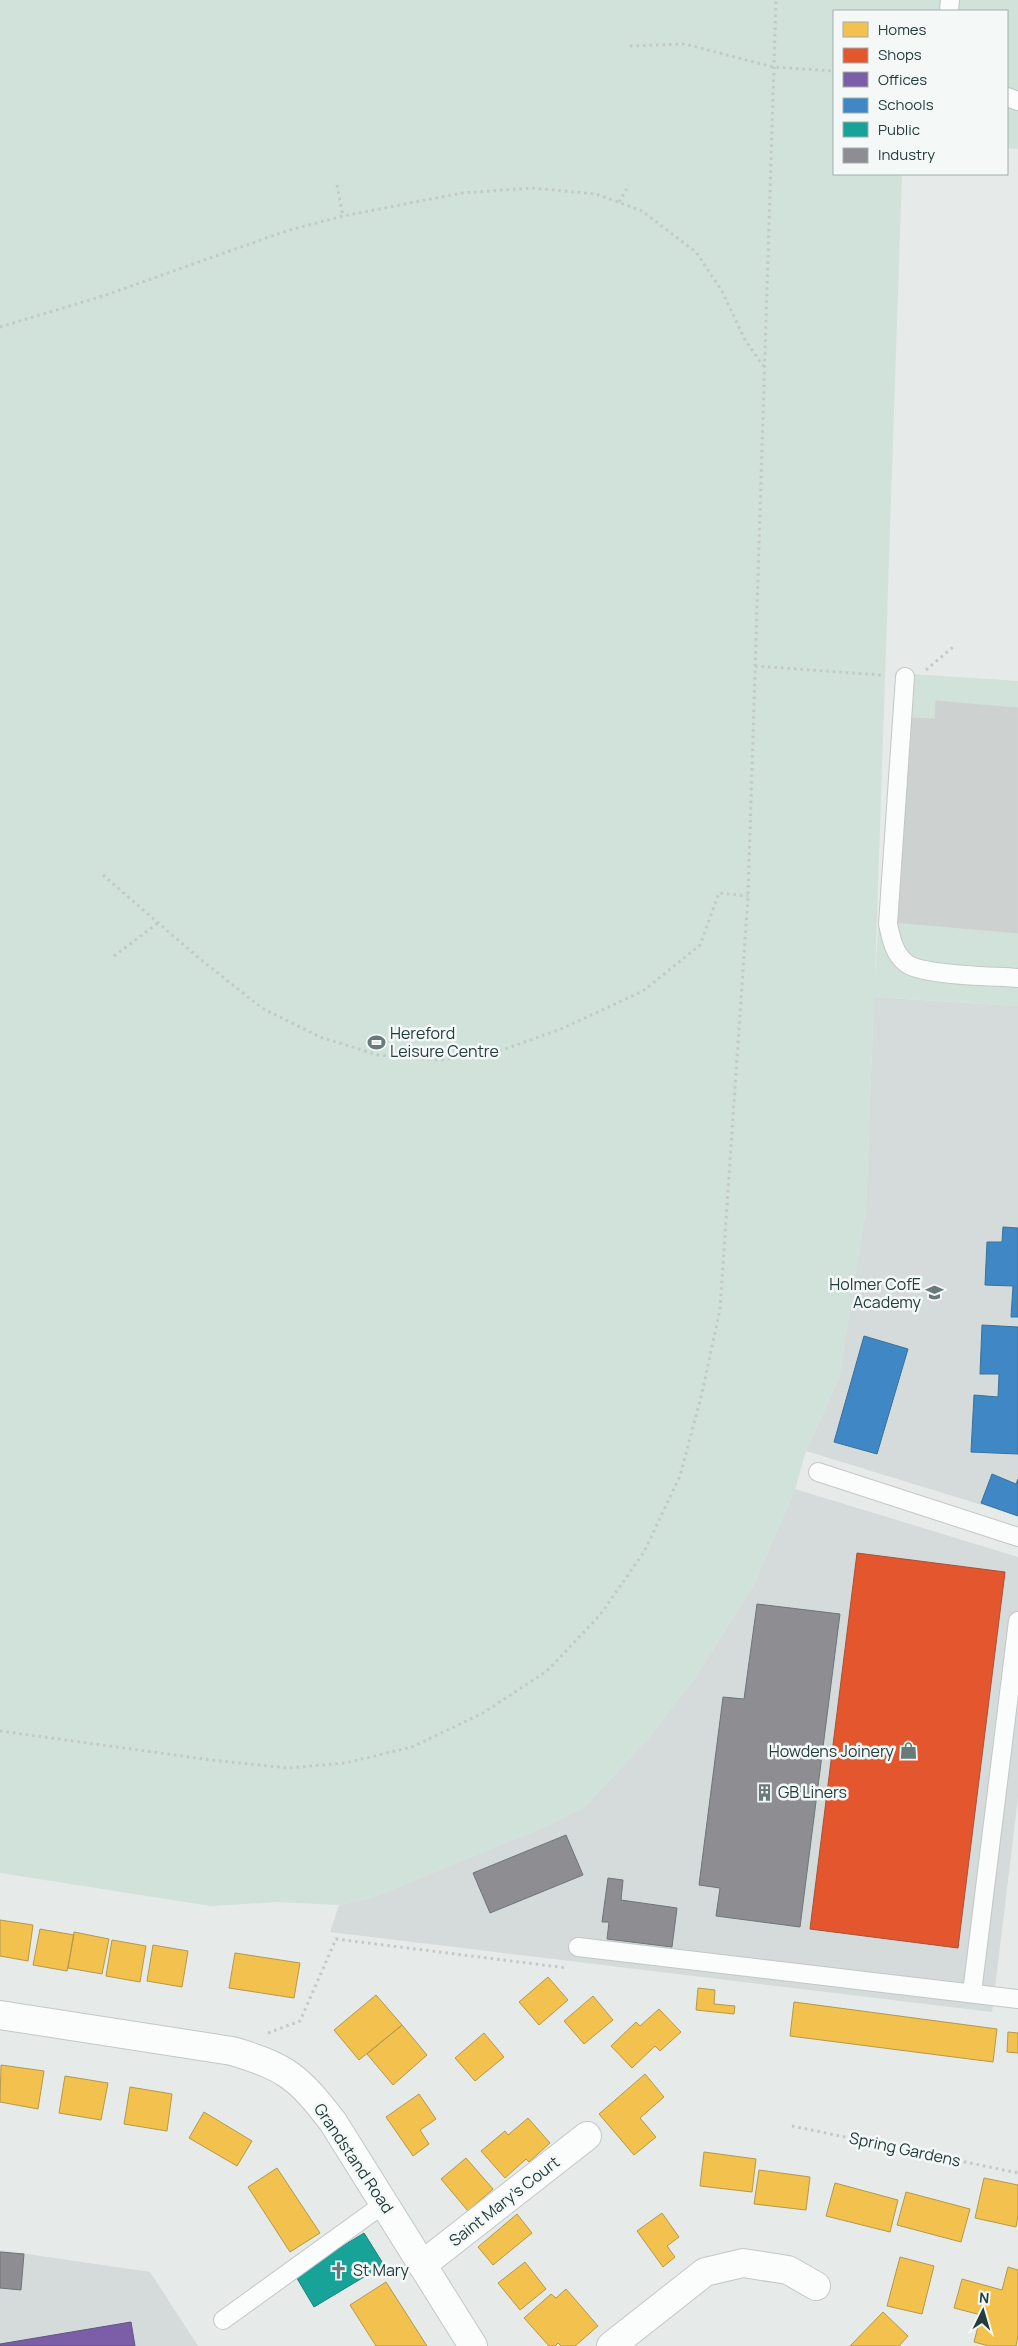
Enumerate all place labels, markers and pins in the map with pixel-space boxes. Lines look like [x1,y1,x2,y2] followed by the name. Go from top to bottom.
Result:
[390,1022,499,1062] place label: Hereford Leisure Centre
[366,1032,386,1052] sports icon: Hereford Leisure Centre
[829,1273,922,1313] place label: Holmer CofE Academy
[925,1283,945,1303] school or university icon: Holmer CofE Academy
[769,1740,895,1762] place label: Howdens Joinery
[898,1741,918,1761] shop icon: Howdens Joinery
[778,1781,847,1803] place label: GB Liners
[754,1782,774,1802] building icon: GB Liners
[353,2259,409,2281] place label: St Mary
[329,2260,349,2280] church icon: St Mary

